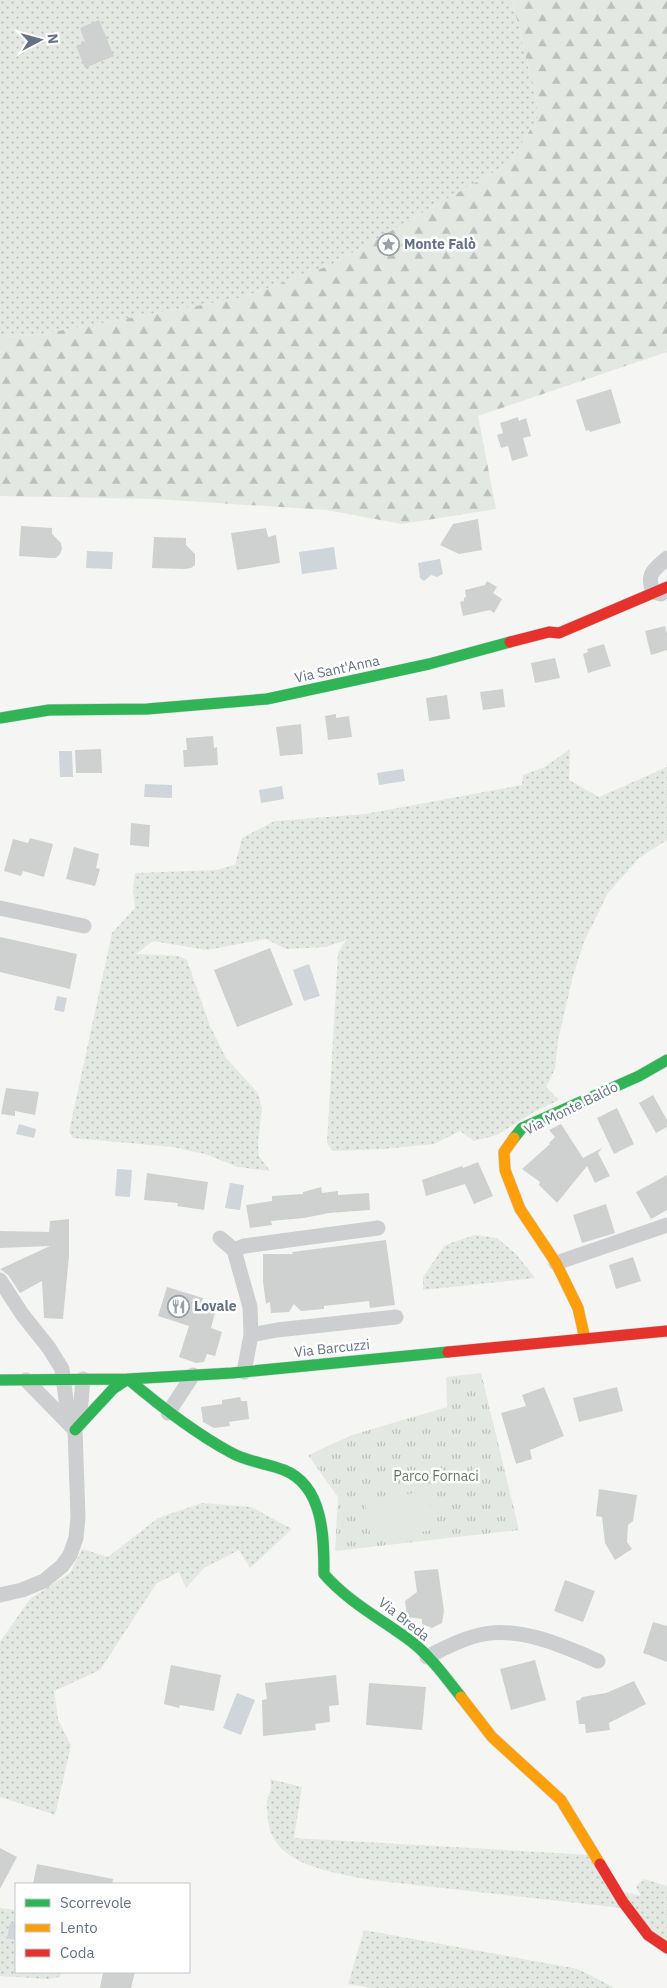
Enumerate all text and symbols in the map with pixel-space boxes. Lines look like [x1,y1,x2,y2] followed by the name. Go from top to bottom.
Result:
[15,15,65,65] north arrow
[43,33,62,45] text: N
[376,232,400,256] place icon: Monte Falò
[404,235,476,253] place label: Monte Falò
[293,651,382,687] street label: Via Sant'Anna
[521,1077,621,1138] street label: Via Monte Baldo
[166,1294,190,1318] restaurant icon: Lovale
[194,1297,237,1315] place label: Lovale
[293,1335,371,1361] street label: Via Barcuzzi
[393,1467,479,1485] park label: Parco Fornaci
[375,1593,434,1645] street label: Via Breda
[15,1883,190,1973] legend
[60,1893,132,1912] text: Scorrevole
[60,1918,98,1937] text: Lento
[60,1943,94,1962] text: Coda

